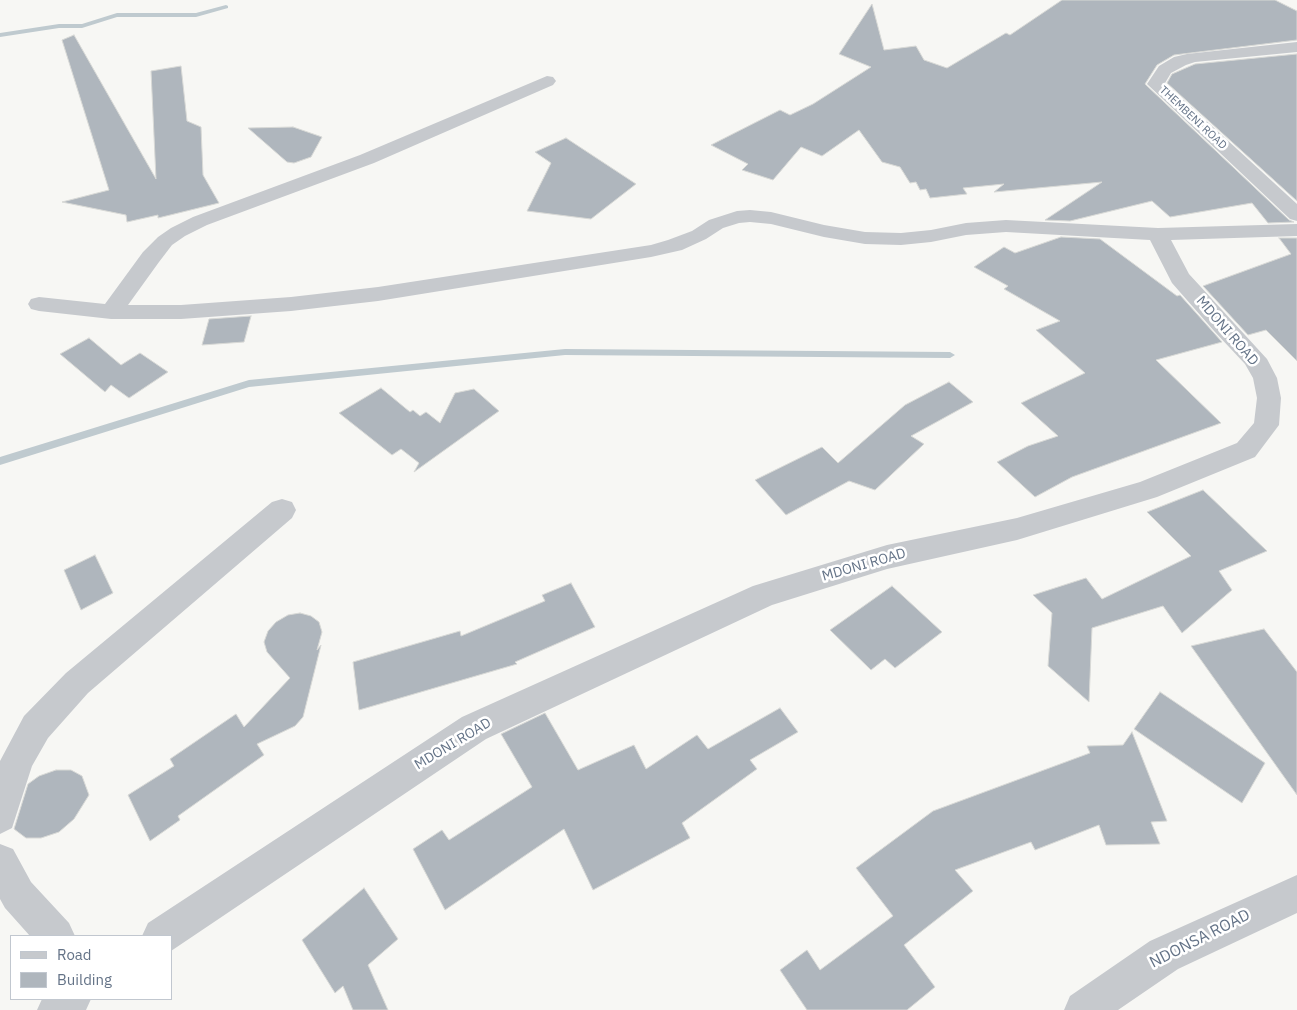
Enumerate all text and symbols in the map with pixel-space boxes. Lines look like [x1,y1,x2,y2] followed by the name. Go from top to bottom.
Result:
[1157,84,1229,152] street label: THEMBENI ROAD
[1192,293,1262,369] street label: MDONI ROAD
[820,545,908,585] street label: MDONI ROAD
[412,715,494,773] street label: MDONI ROAD
[1147,905,1253,973] street label: NDONSA ROAD
[10,935,172,1000] legend
[57,945,92,964] text: Road
[57,970,112,989] text: Building

